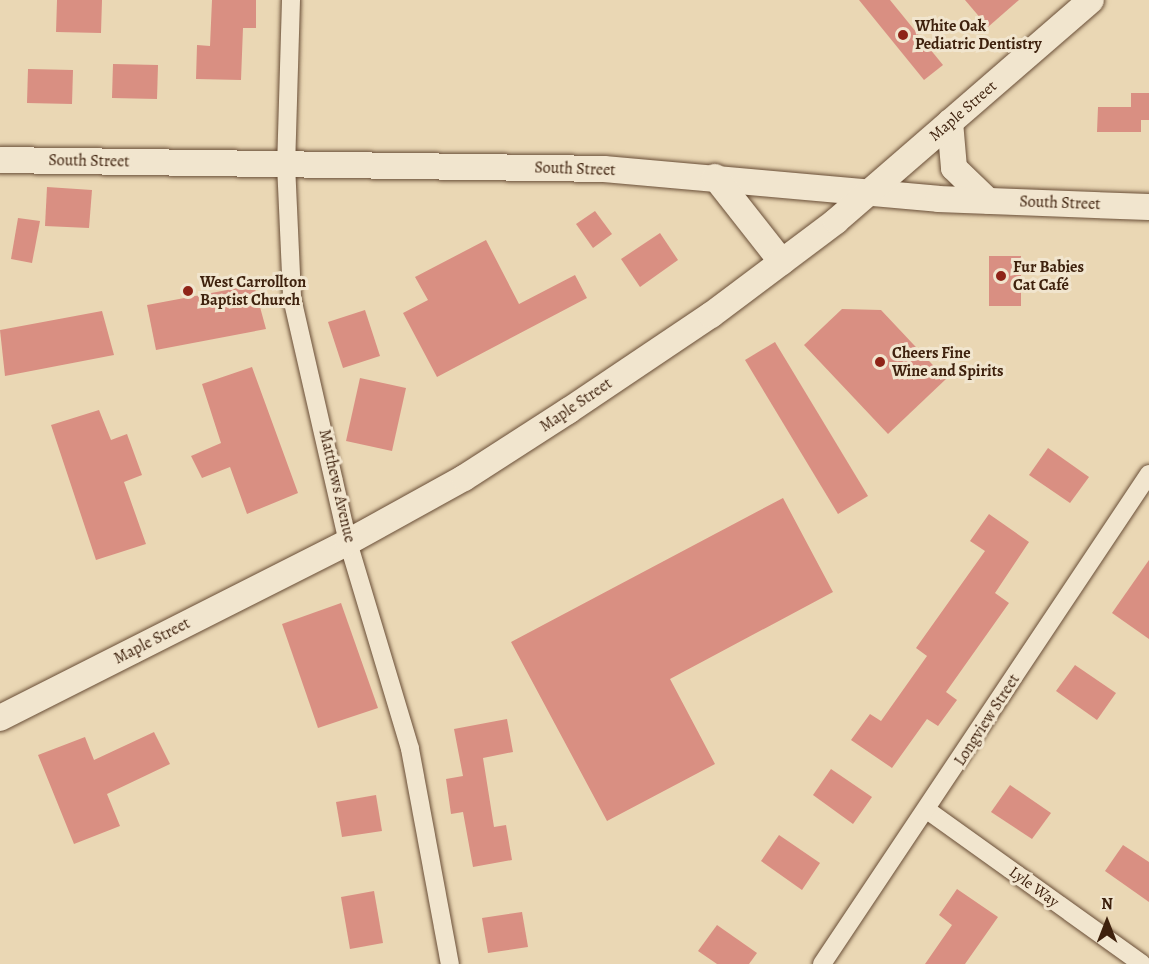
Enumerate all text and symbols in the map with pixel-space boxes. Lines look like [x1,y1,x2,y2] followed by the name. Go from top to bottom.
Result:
[915,16,1042,54] place label: White Oak Pediatric Dentistry
[896,28,910,42] marker: White Oak Pediatric Dentistry
[925,77,1001,145] street label: Maple Street
[48,151,130,171] street label: South Street
[534,158,616,180] street label: South Street
[1019,192,1101,214] street label: South Street
[1013,257,1084,295] place label: Fur Babies Cat Café
[994,269,1008,283] marker: Fur Babies Cat Café
[200,272,306,310] place label: West Carrollton Baptist Church
[181,284,195,298] marker: West Carrollton Baptist Church
[892,343,1004,381] place label: Cheers Fine Wine and Spirits
[873,355,887,369] marker: Cheers Fine Wine and Spirits
[536,374,616,436] street label: Maple Street
[315,427,359,545] street label: Matthews Avenue
[111,614,193,668] street label: Maple Street
[950,671,1024,769] street label: Longview Street
[1005,862,1063,912] street label: Lyle Way
[1077,892,1137,952] north arrow
[1101,893,1113,915] text: N

